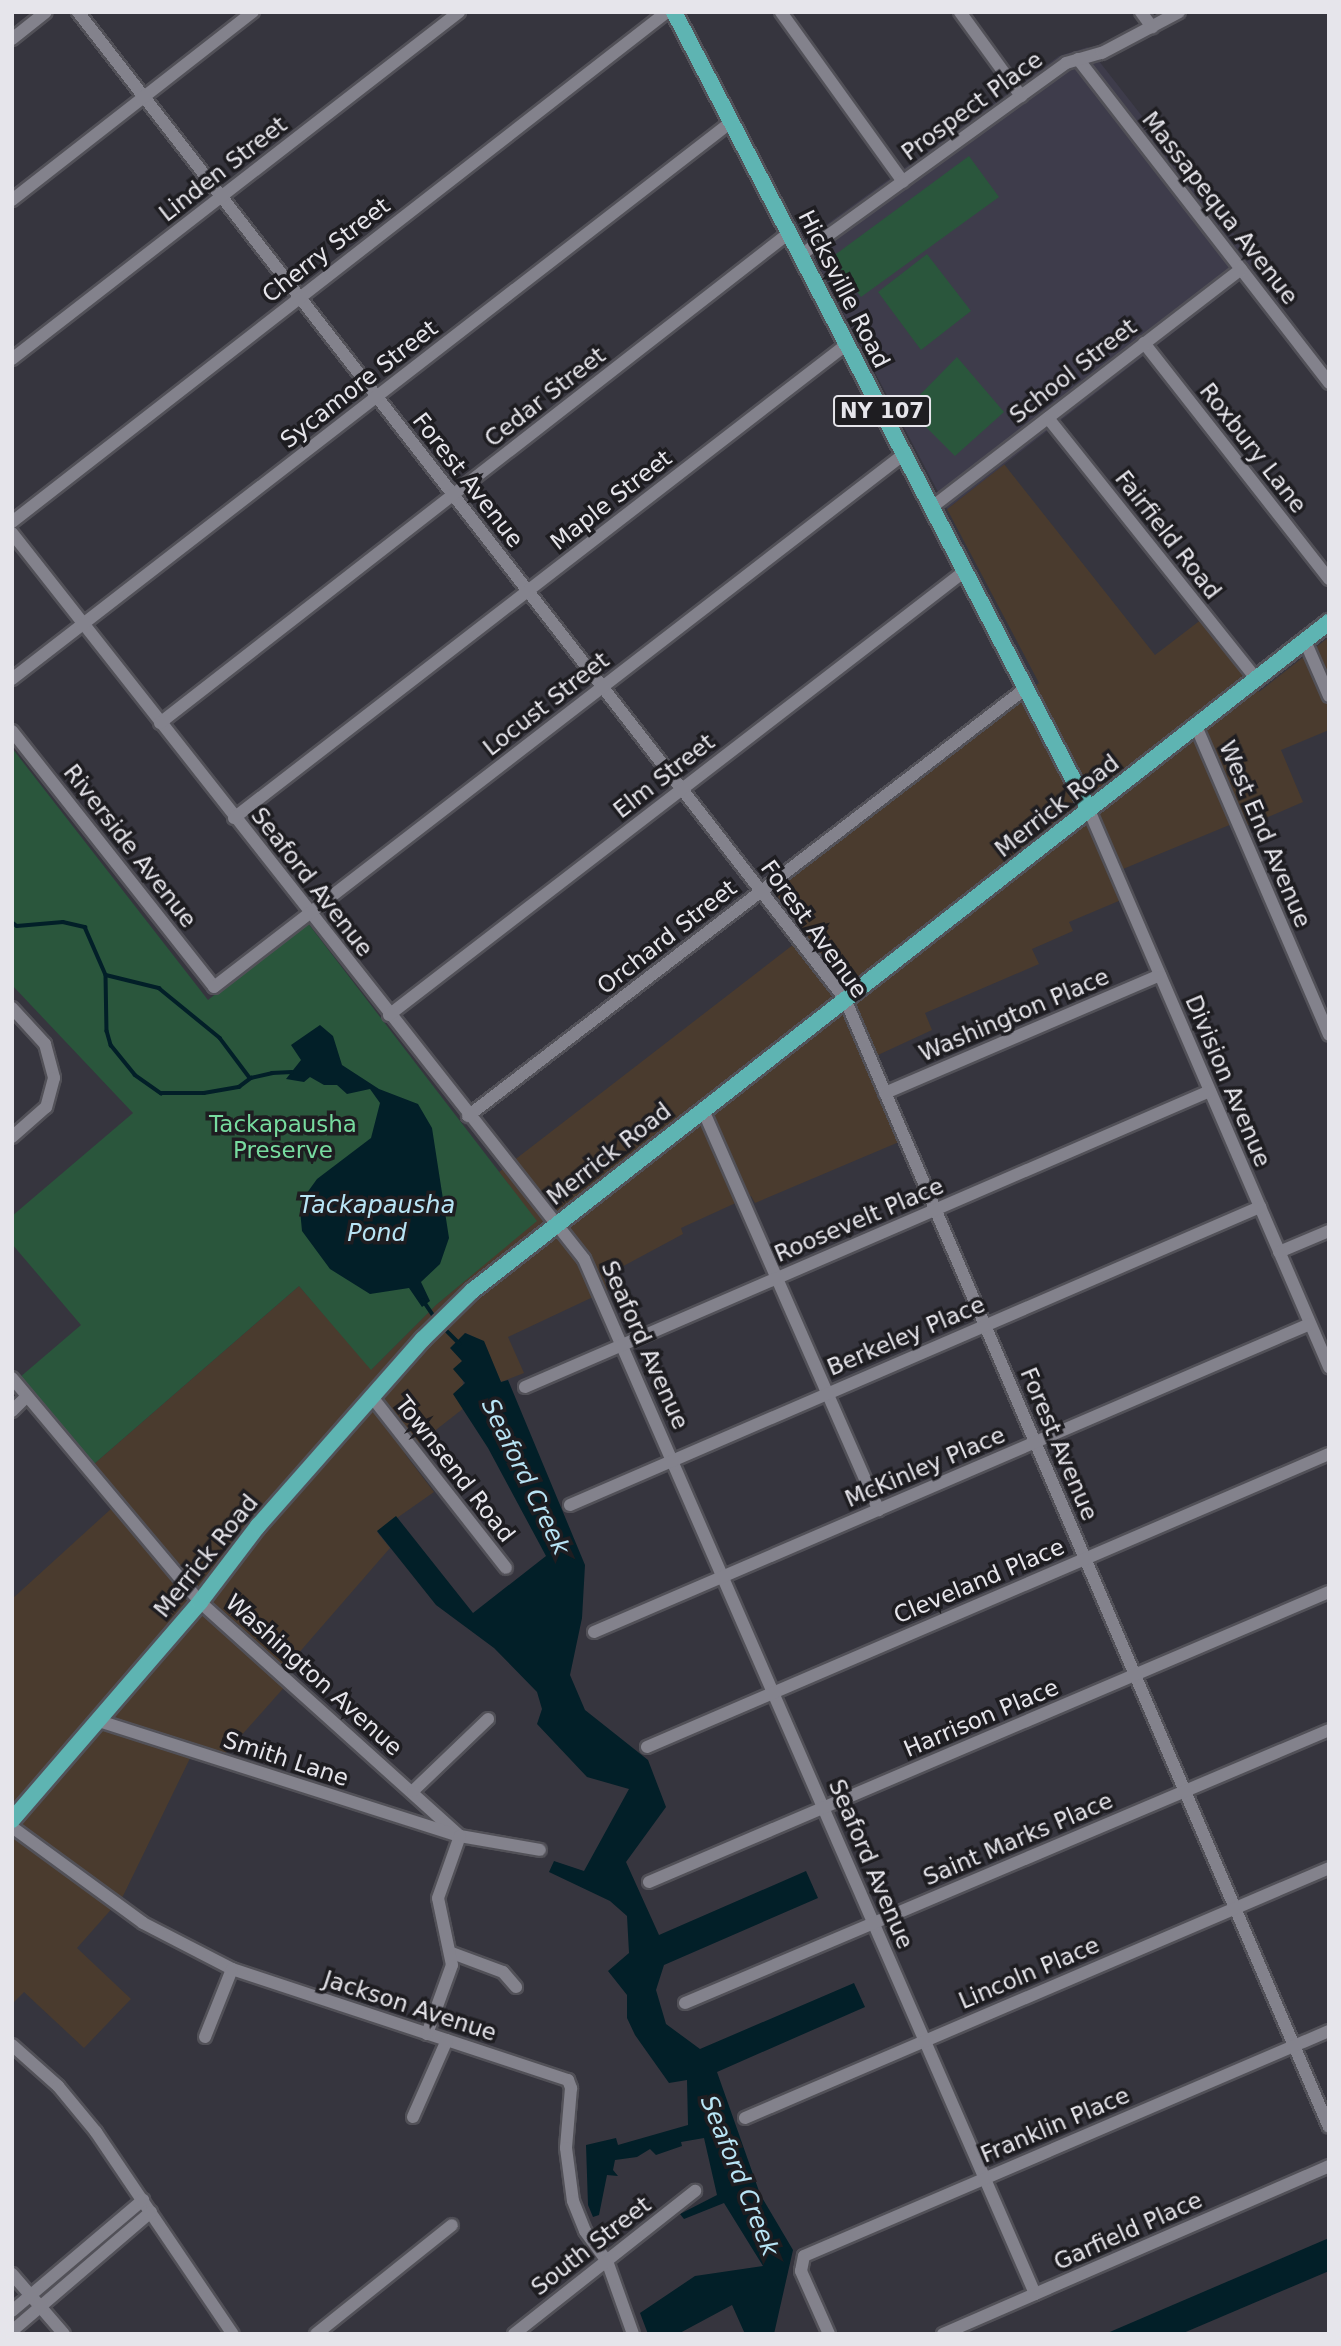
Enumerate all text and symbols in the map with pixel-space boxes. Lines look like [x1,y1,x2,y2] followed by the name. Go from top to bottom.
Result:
[896,46,1048,166] street label: Prospect Place
[1136,106,1304,310] street label: Massapequa Avenue
[154,111,292,227] street label: Linden Street
[257,192,395,308] street label: Cherry Street
[792,205,896,373] street label: Hicksville Road
[1004,313,1142,429] street label: School Street
[275,314,443,454] street label: Sycamore Street
[479,341,611,453] street label: Cedar Street
[1194,378,1312,518] street label: Roxbury Lane
[833,394,931,428] road number: NY 107
[407,407,529,553] street label: Forest Avenue
[545,444,677,556] street label: Maple Street
[1109,465,1227,605] street label: Fairfield Road
[478,646,614,762] street label: Locust Street
[608,728,720,824] street label: Elm Street
[1213,736,1317,932] street label: West End Avenue
[989,749,1125,863] street label: Merrick Road
[58,759,202,933] street label: Riverside Avenue
[245,802,379,962] street label: Seaford Avenue
[755,855,873,1003] street label: Forest Avenue
[592,874,742,1000] street label: Orchard Street
[915,963,1113,1067] street label: Washington Place
[1179,991,1277,1171] street label: Division Avenue
[541,1097,677,1211] street label: Merrick Road
[209,1110,357,1164] park label: Tackapausha Preserve
[770,1172,948,1268] street label: Roosevelt Place
[299,1192,455,1248] water label: Tackapausha Pond
[595,1257,695,1433] street label: Seaford Avenue
[823,1290,989,1382] street label: Berkeley Place
[1014,1363,1104,1525] street label: Forest Avenue
[389,1390,521,1548] street label: Townsend Road
[475,1394,575,1560] water label: Seaford Creek
[841,1421,1009,1513] street label: McKinley Place
[148,1489,264,1623] street label: Merrick Road
[890,1533,1068,1629] street label: Cleveland Place
[220,1588,408,1762] street label: Washington Avenue
[899,1673,1063,1763] street label: Harrison Place
[220,1726,352,1792] street label: Smith Lane
[823,1775,919,1953] street label: Seaford Avenue
[919,1787,1117,1891] street label: Saint Marks Place
[955,1931,1103,2015] street label: Lincoln Place
[320,1965,500,2047] street label: Jackson Avenue
[977,2081,1133,2169] street label: Franklin Place
[694,2092,784,2260] water label: Seaford Creek
[1050,2186,1206,2276] street label: Garfield Place
[526,2191,656,2301] street label: South Street

